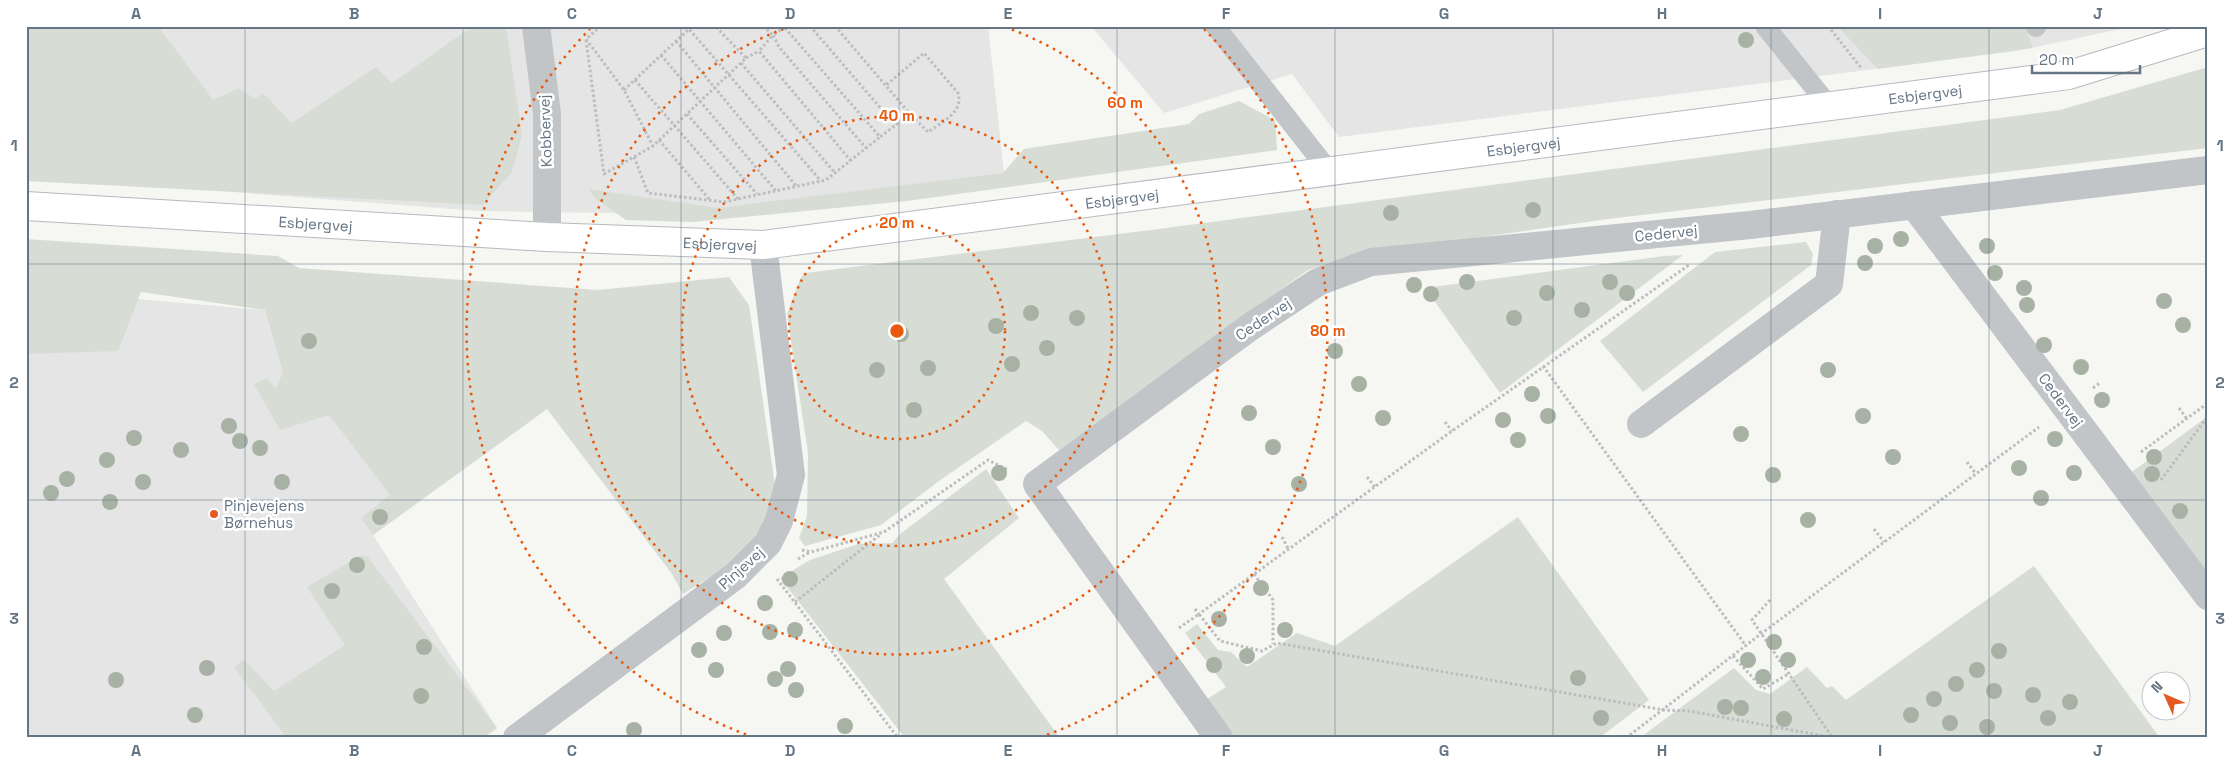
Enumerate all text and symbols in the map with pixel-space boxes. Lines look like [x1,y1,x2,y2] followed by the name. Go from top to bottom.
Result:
[131,3,141,24] text: A
[349,3,359,24] text: B
[567,3,577,24] text: C
[785,3,795,24] text: D
[1004,3,1013,24] text: E
[1222,3,1231,24] text: F
[1439,3,1449,24] text: G
[1657,3,1667,24] text: H
[1878,3,1882,24] text: I
[2093,3,2103,24] text: J
[2032,42,2139,74] scale bar
[2039,50,2074,69] text: 20 m
[1887,80,1963,108] street label: Esbjergvej
[1107,93,1143,112] text: 60 m
[534,95,556,167] street label: Kobbervej
[879,106,915,125] text: 40 m
[1486,132,1561,160] street label: Esbjergvej
[10,135,18,156] text: 1
[2216,135,2224,156] text: 1
[1084,184,1160,212] street label: Esbjergvej
[278,212,353,235] street label: Esbjergvej
[879,213,915,232] text: 20 m
[1634,220,1698,246] street label: Cedervej
[683,233,757,254] street label: Esbjergvej
[1232,293,1294,345] street label: Cedervej
[1310,321,1346,340] text: 80 m
[888,322,906,340] centre of rings
[2034,369,2088,431] street label: Cedervej
[9,372,19,393] text: 2
[2215,372,2225,393] text: 2
[224,496,305,532] place label: Pinjevejens Børnehus
[208,508,220,520] marker: Pinjevejens Børnehus
[714,543,768,593] street label: Pinjevej
[9,608,19,629] text: 3
[2215,608,2225,629] text: 3
[2142,672,2192,722] north arrow
[2147,677,2166,696] text: N
[131,740,141,761] text: A
[349,740,359,761] text: B
[567,740,577,761] text: C
[785,740,795,761] text: D
[1004,740,1013,761] text: E
[1222,740,1231,761] text: F
[1439,740,1449,761] text: G
[1657,740,1667,761] text: H
[1878,740,1882,761] text: I
[2093,740,2103,761] text: J

